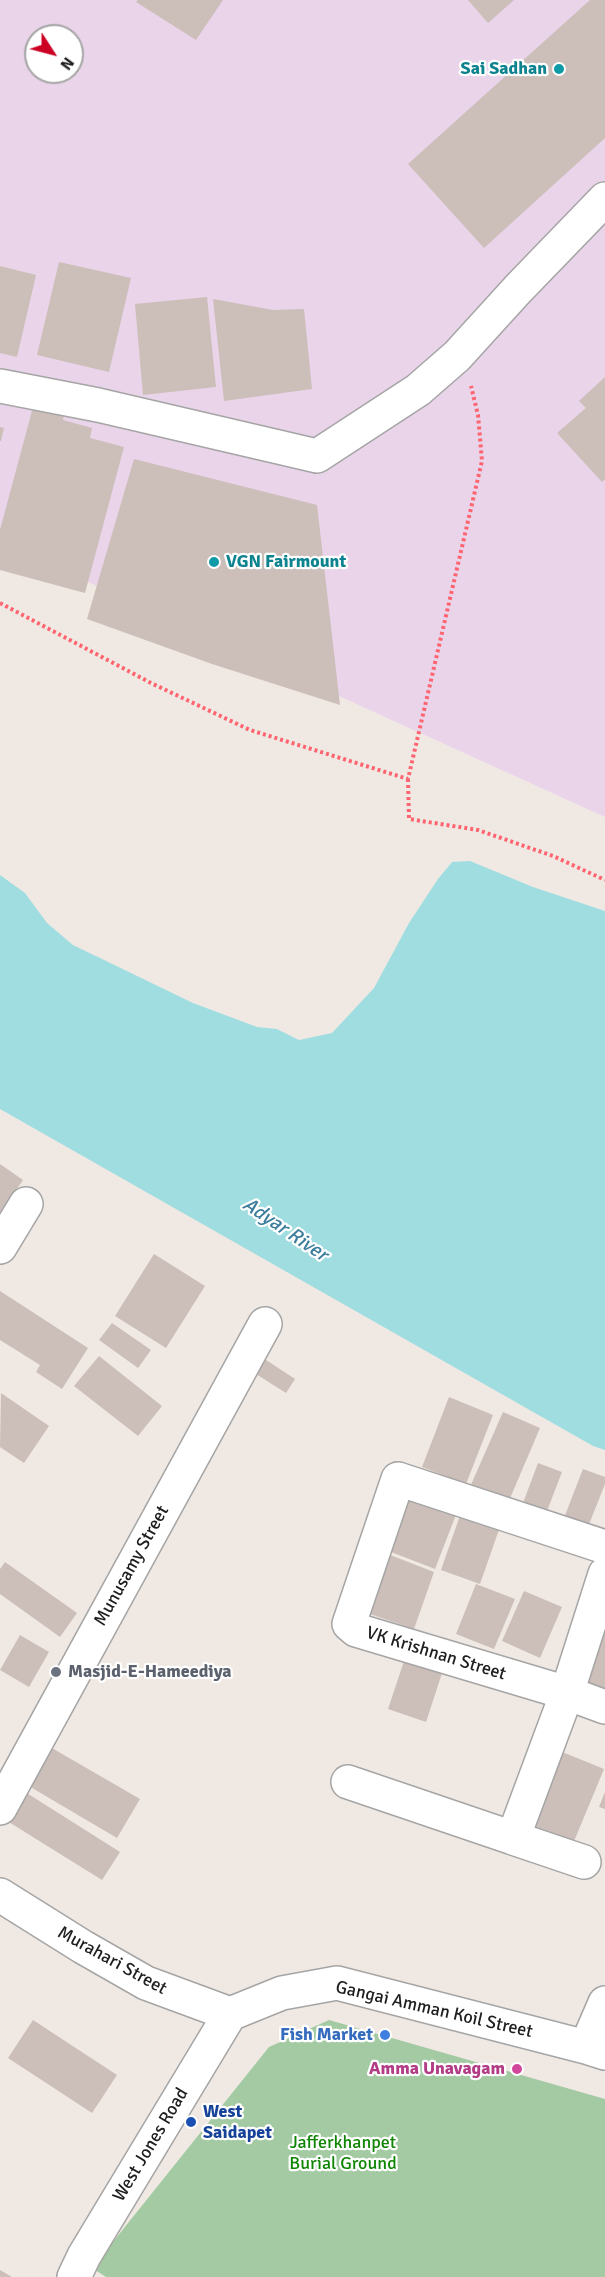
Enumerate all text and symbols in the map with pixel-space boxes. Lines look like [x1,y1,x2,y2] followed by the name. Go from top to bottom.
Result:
[24,24,84,84] north arrow
[56,53,78,74] text: N
[461,58,547,80] place label: Sai Sadhan
[552,62,566,76] marker: Sai Sadhan
[226,551,346,573] place label: VGN Fairmount
[207,555,221,569] marker: VGN Fairmount
[238,1193,332,1267] water label: Adyar River
[90,1502,174,1630] street label: Munusamy Street
[364,1622,508,1686] street label: VK Krishnan Street
[68,1661,232,1683] place label: Masjid-E-Hameediya
[49,1665,63,1679] marker: Masjid-E-Hameediya
[54,1922,170,2000] street label: Murahari Street
[333,1977,535,2043] street label: Gangai Amman Koil Street
[280,2024,373,2046] place label: Fish Market
[378,2028,392,2042] marker: Fish Market
[369,2058,505,2080] place label: Amma Unavagam
[510,2062,524,2076] marker: Amma Unavagam
[109,2084,193,2206] street label: West Jones Road
[203,2101,272,2144] place label: West Saidapet
[184,2115,198,2129] marker: West Saidapet
[289,2132,397,2174] park label: Jafferkhanpet Burial Ground

